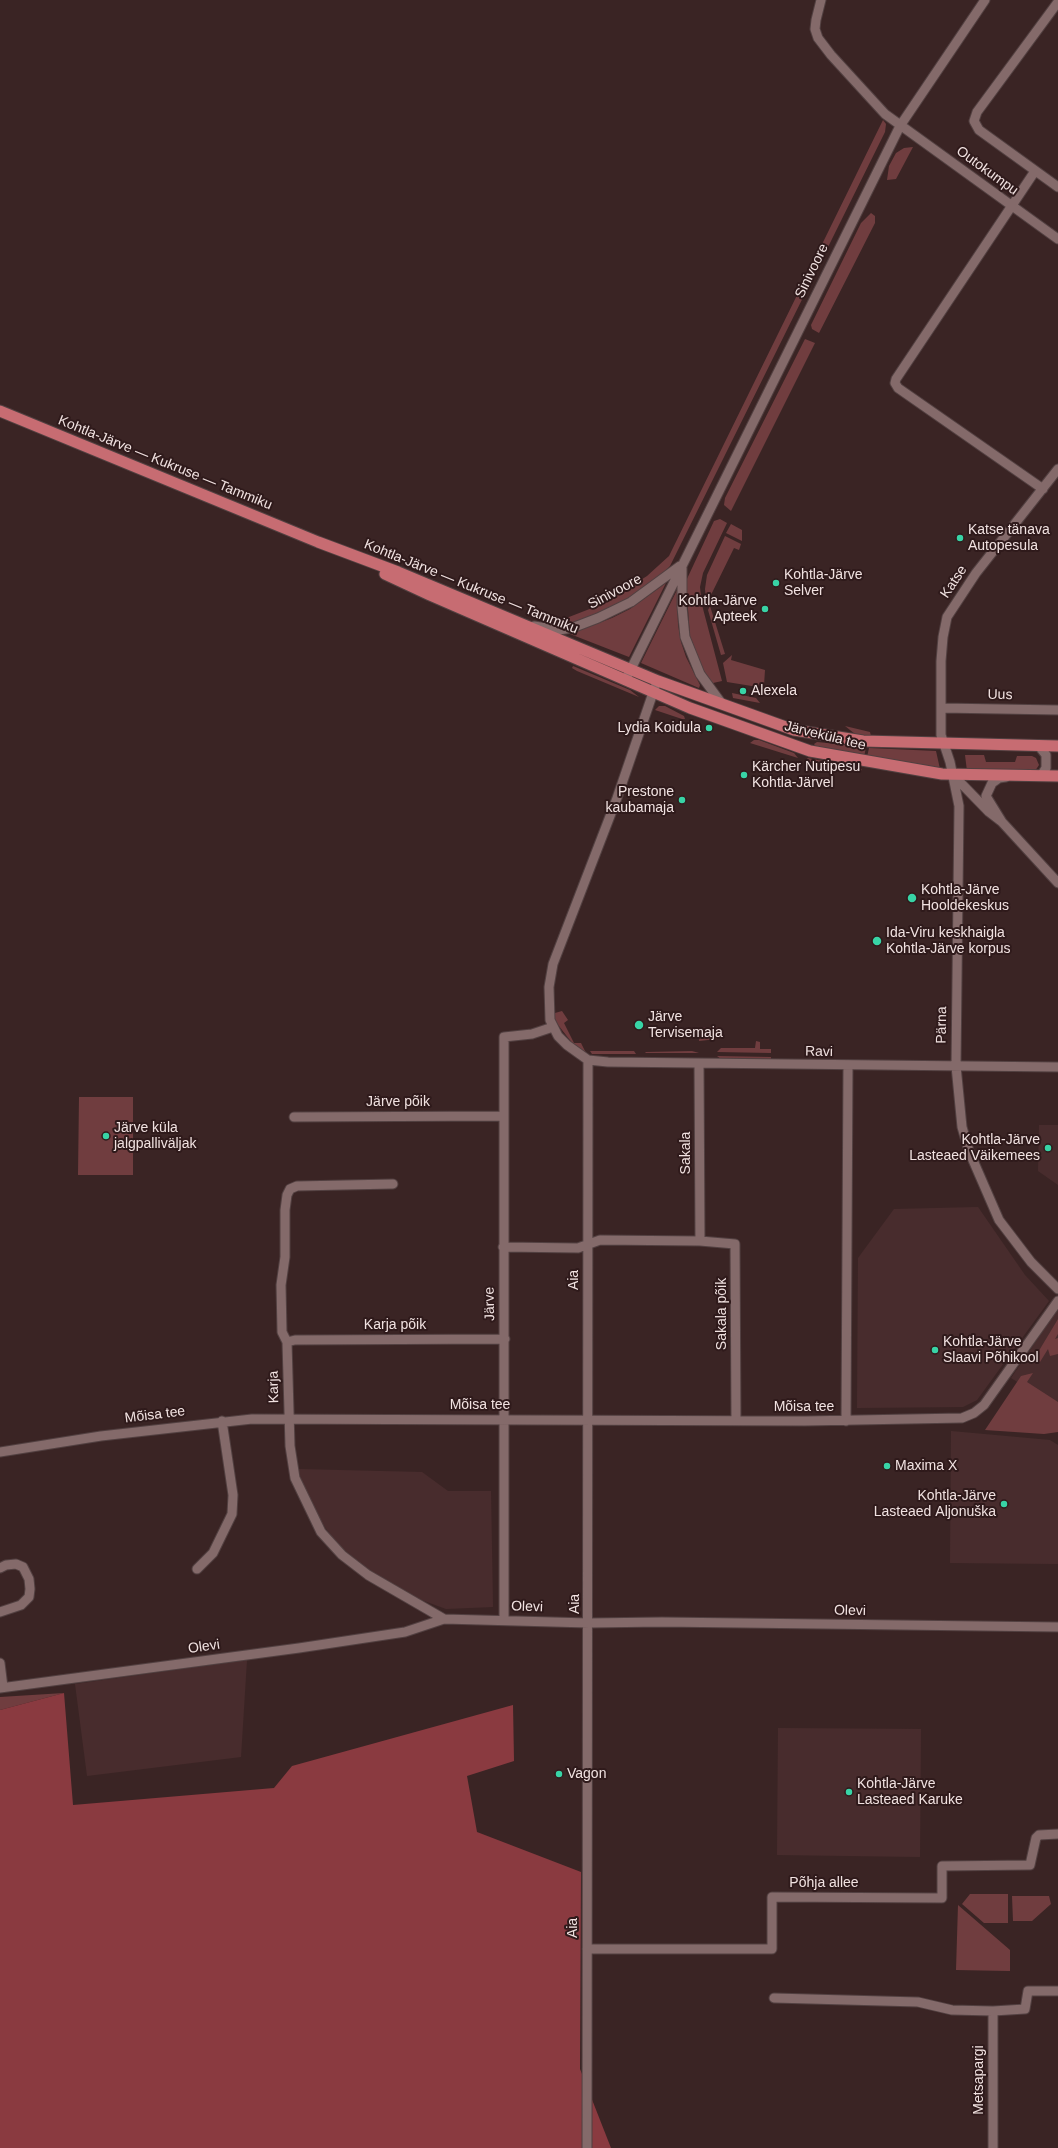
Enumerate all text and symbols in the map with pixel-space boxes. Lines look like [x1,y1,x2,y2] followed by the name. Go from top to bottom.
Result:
[953,143,1021,199] street label: Outokumpu
[792,241,832,301] street label: Sinivoore
[55,412,275,514] street label: Kohtla-Järve — Kukruse — Tammiku
[968,522,1050,554] place label: Katse tänava Autopesula
[955,533,965,543] marker: Katse tänava Autopesula
[361,536,581,638] street label: Kohtla-Järve — Kukruse — Tammiku
[937,562,971,602] street label: Katse
[784,567,863,600] place label: Kohtla-Järve Selver
[585,571,645,613] street label: Sinivoore
[771,578,781,588] marker: Kohtla-Järve Selver
[678,593,757,626] place label: Kohtla-Järve Apteek
[760,604,770,614] marker: Kohtla-Järve Apteek
[751,683,797,699] place label: Alexela
[738,686,748,696] marker: Alexela
[987,686,1013,704] street label: Uus
[783,718,867,754] street label: Järveküla tee
[617,720,701,736] place label: Lydia Koidula
[704,723,714,733] marker: Lydia Koidula
[752,759,860,792] place label: Kärcher Nutipesu Kohtla-Järvel
[739,770,749,780] marker: Kärcher Nutipesu Kohtla-Järvel
[606,784,674,816] place label: Prestone kaubamaja
[677,795,687,805] marker: Prestone kaubamaja
[921,882,1009,914] place label: Kohtla-Järve Hooldekeskus
[906,892,918,904] marker: Kohtla-Järve Hooldekeskus
[886,925,1011,958] place label: Ida-Viru keskhaigla Kohtla-Järve korpus
[871,935,883,947] marker: Ida-Viru keskhaigla Kohtla-Järve korpus
[933,1006,951,1044] street label: Pärna
[648,1009,723,1042] place label: Järve Tervisemaja
[633,1019,645,1031] marker: Järve Tervisemaja
[805,1043,833,1061] street label: Ravi
[366,1094,430,1110] street label: Järve põik
[114,1120,196,1152] place label: Järve küla jalgpalliväljak
[101,1131,111,1141] marker: Järve küla jalgpalliväljak
[678,1132,694,1174] street label: Sakala
[909,1132,1040,1164] place label: Kohtla-Järve Lasteaed Väikemees
[1043,1143,1053,1153] marker: Kohtla-Järve Lasteaed Väikemees
[566,1270,582,1290] street label: Aia
[714,1278,730,1350] street label: Sakala põik
[481,1287,499,1321] street label: Järve
[364,1317,426,1333] street label: Karja põik
[943,1334,1039,1366] place label: Kohtla-Järve Slaavi Põhikool
[930,1345,940,1355] marker: Kohtla-Järve Slaavi Põhikool
[265,1371,283,1403] street label: Karja
[450,1397,510,1413] street label: Mõisa tee
[774,1399,834,1415] street label: Mõisa tee
[124,1403,186,1427] street label: Mõisa tee
[895,1458,957,1474] place label: Maxima X
[882,1461,892,1471] marker: Maxima X
[874,1488,996,1520] place label: Kohtla-Järve Lasteaed Aljonuška
[999,1499,1009,1509] marker: Kohtla-Järve Lasteaed Aljonuška
[567,1594,583,1614] street label: Aia
[511,1598,543,1616] street label: Olevi
[834,1602,866,1620] street label: Olevi
[187,1636,221,1658] street label: Olevi
[567,1766,606,1782] place label: Vagon
[554,1769,564,1779] marker: Vagon
[857,1776,963,1808] place label: Kohtla-Järve Lasteaed Karuke
[844,1787,854,1797] marker: Kohtla-Järve Lasteaed Karuke
[789,1875,859,1891] street label: Põhja allee
[565,1918,581,1938] street label: Aia
[971,2045,987,2115] street label: Metsapargi

